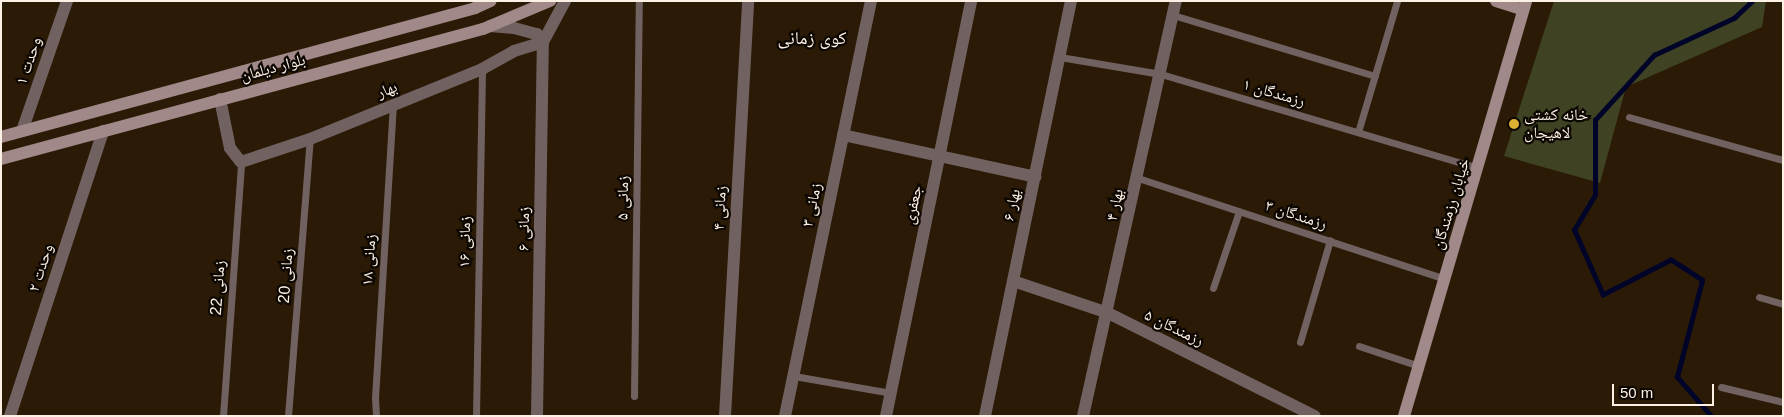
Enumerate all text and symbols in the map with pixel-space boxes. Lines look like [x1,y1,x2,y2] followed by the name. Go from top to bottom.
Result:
[777,27,847,49] district label: کوی زمانی
[12,35,46,87] street label: وحدت ۱
[238,50,308,86] street label: بلوار دیلمان
[1241,75,1307,111] street label: رزمندگان ۱
[374,77,400,103] street label: بهار
[1524,105,1588,143] place label: خانه کشتی لاهیجان
[1508,118,1520,130] marker: خانه کشتی لاهیجان
[1428,156,1474,252] street label: خیابان رزمندگان
[613,176,633,220] street label: زمانی ۵
[798,181,826,229] street label: زمانی ۳
[900,184,926,226] street label: جعفری
[709,185,731,231] street label: زمانی ۴
[999,187,1025,223] street label: بهار ۶
[1102,187,1128,223] street label: بهار ۴
[1263,196,1329,234] street label: رزمندگان ۳
[514,207,534,251] street label: زمانی ۶
[455,216,475,268] street label: زمانی ۱۶
[358,234,380,286] street label: زمانی ۱۸
[24,242,58,294] street label: وحدت ۲
[274,248,298,304] street label: زمانی 20
[206,260,230,316] street label: زمانی 22
[1141,305,1207,351] street label: رزمندگان ۵
[1614,374,1716,406] scale bar
[1620,384,1653,401] text: 50 m

